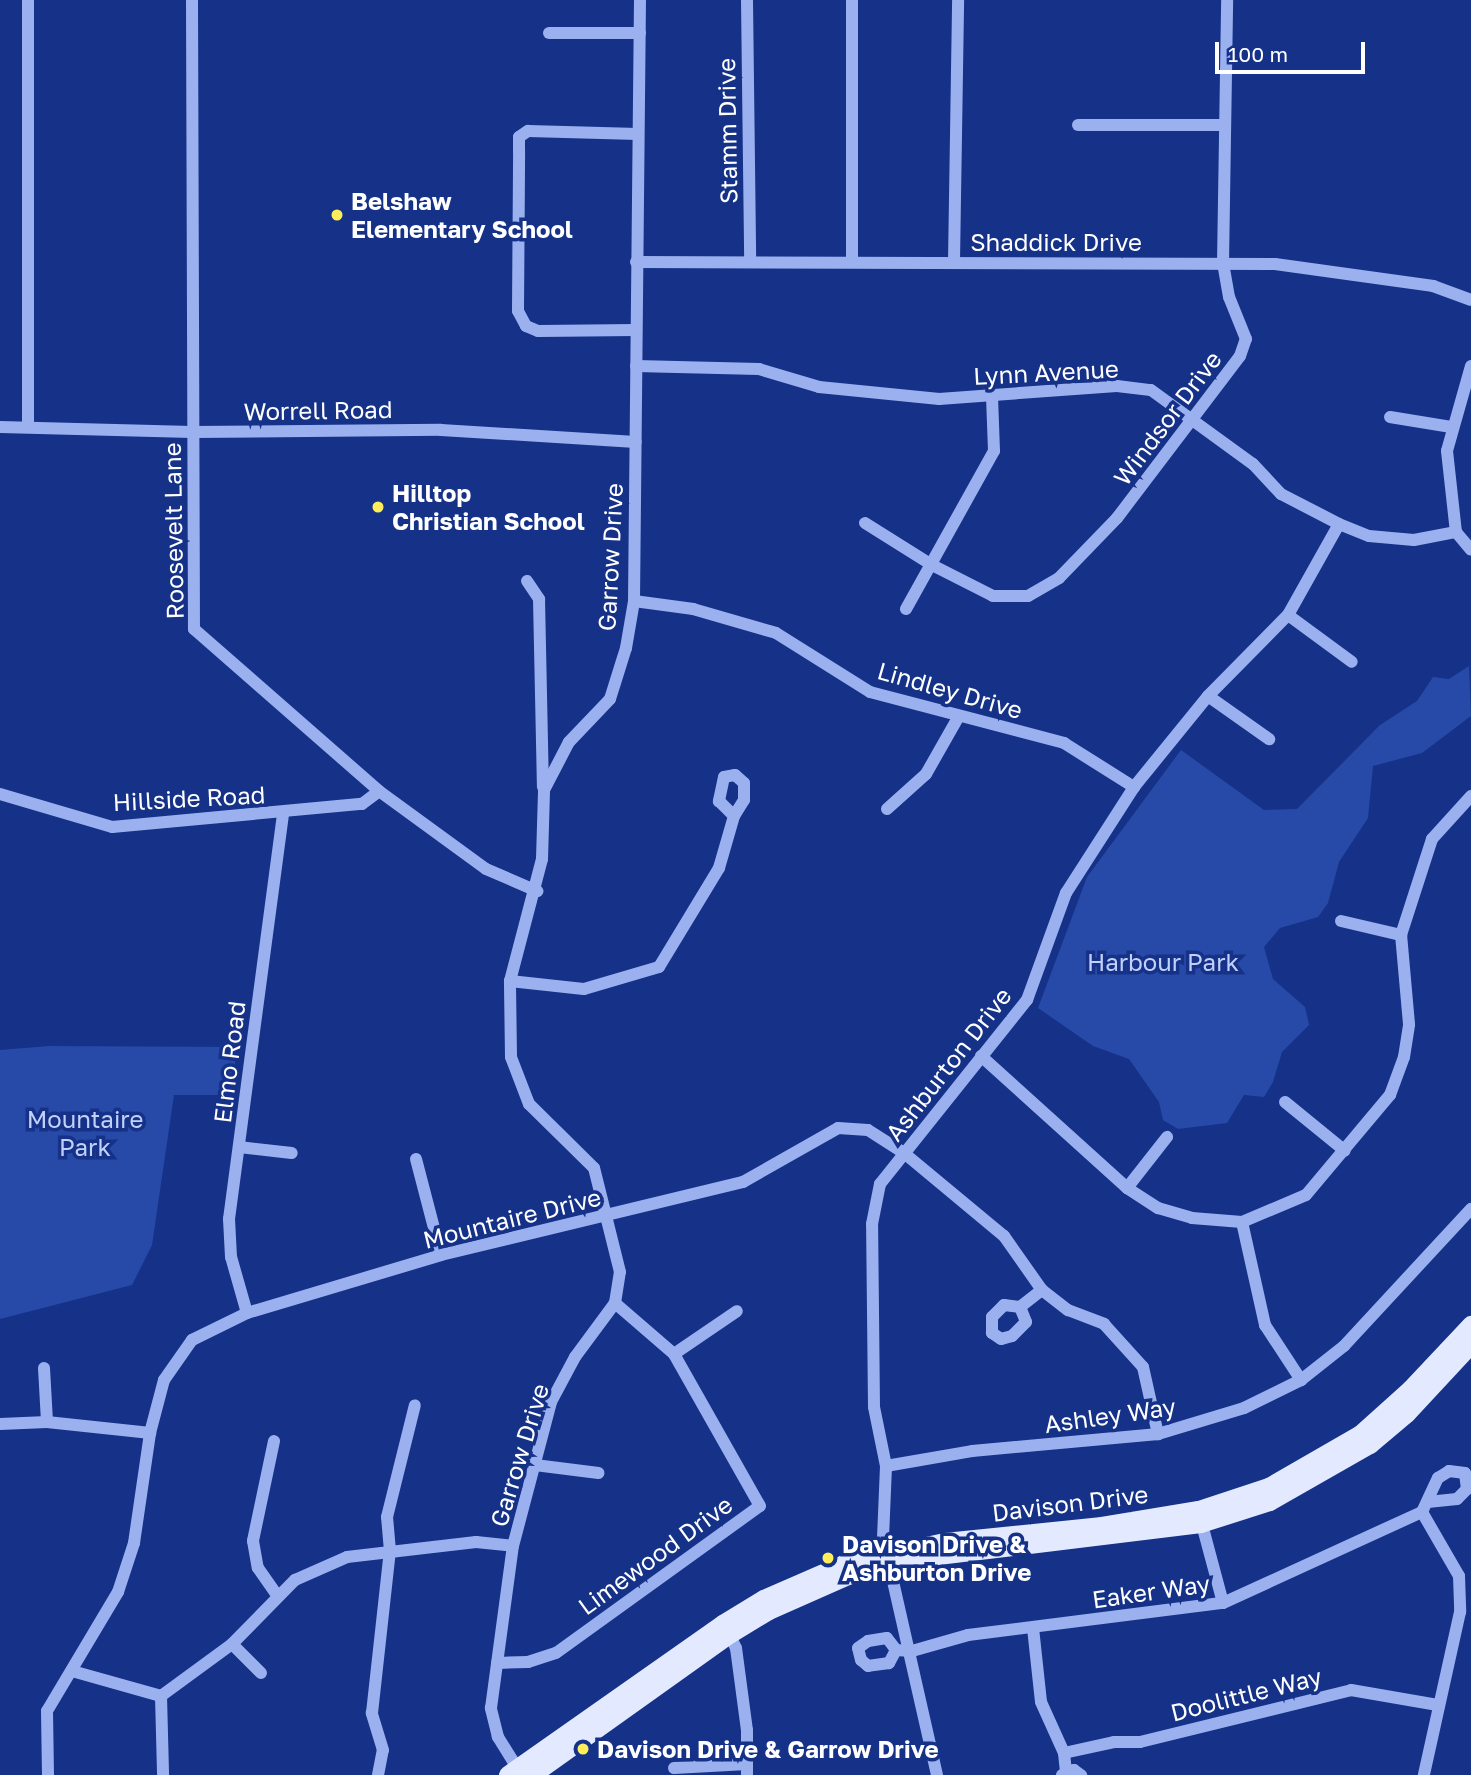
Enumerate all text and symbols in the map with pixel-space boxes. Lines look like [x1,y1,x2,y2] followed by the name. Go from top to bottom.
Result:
[1219,28,1370,72] scale bar
[1228,41,1288,67] text: 100 m
[711,58,743,204] street label: Stamm Drive
[351,187,573,243] place label: Belshaw Elementary School
[329,207,345,223] marker: Belshaw Elementary School
[970,228,1142,256] street label: Shaddick Drive
[1107,345,1227,491] street label: Windsor Drive
[973,354,1119,390] street label: Lynn Avenue
[243,394,393,426] street label: Worrell Road
[157,442,189,620] street label: Roosevelt Lane
[392,479,585,535] place label: Hilltop Christian School
[592,482,628,632] street label: Garrow Drive
[370,499,386,515] marker: Hilltop Christian School
[874,656,1026,724] street label: Lindley Drive
[112,780,266,816] street label: Hillside Road
[1087,948,1239,976] park label: Harbour Park
[879,982,1017,1146] street label: Ashburton Drive
[207,999,251,1125] street label: Elmo Road
[27,1105,143,1161] park label: Mountaire Park
[420,1182,604,1254] street label: Mountaire Drive
[484,1380,554,1530] street label: Garrow Drive
[1042,1392,1178,1438] street label: Ashley Way
[990,1479,1150,1527] street label: Davison Drive
[572,1489,738,1621] street label: Limewood Drive
[842,1530,1031,1586] place label: Davison Drive & Ashburton Drive
[820,1550,836,1566] marker: Davison Drive & Ashburton Drive
[1090,1568,1212,1614] street label: Eaker Way
[1167,1661,1325,1727] street label: Doolittle Way
[597,1735,939,1763] place label: Davison Drive & Garrow Drive
[575,1741,591,1757] marker: Davison Drive & Garrow Drive

